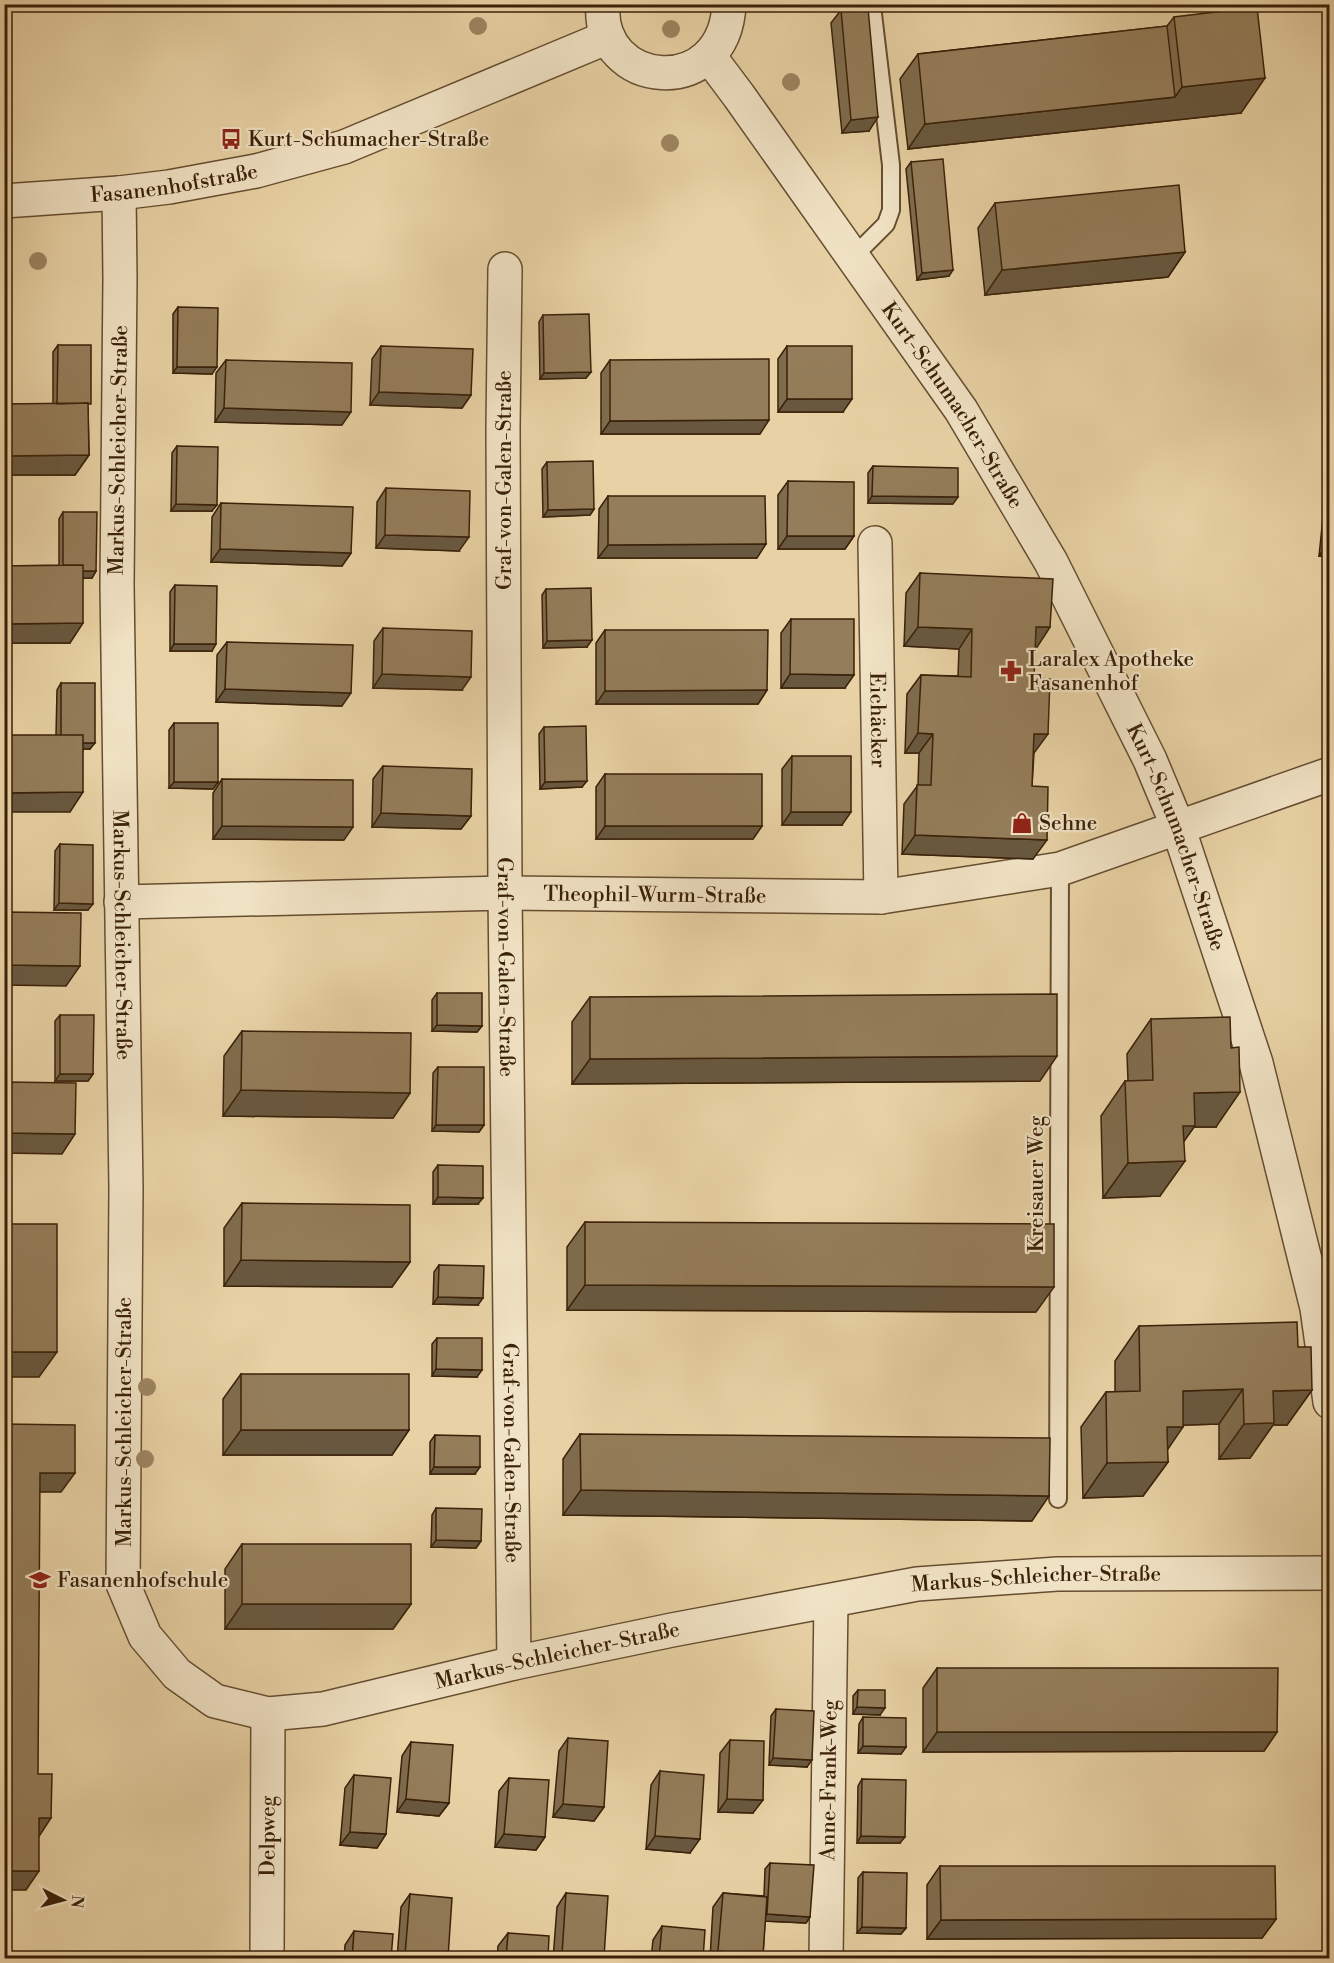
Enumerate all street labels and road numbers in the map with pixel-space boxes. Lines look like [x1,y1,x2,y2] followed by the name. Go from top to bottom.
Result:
[89,159,260,209] street label: Fasanenhofstraße
[875,298,1028,514] street label: Kurt-Schumacher-Straße
[104,325,134,575] street label: Markus-Schleicher-Straße
[492,370,518,590] street label: Graf-von-Galen-Straße
[863,672,891,768] street label: Eichäcker
[1120,719,1230,954] street label: Kurt-Schumacher-Straße
[106,810,136,1060] street label: Markus-Schleicher-Straße
[491,857,519,1077] street label: Graf-von-Galen-Straße
[543,881,767,910] street label: Theophil-Wurm-Straße
[1024,1116,1050,1252] street label: Kreisauer Weg
[112,1297,138,1547] street label: Markus-Schleicher-Straße
[496,1343,525,1563] street label: Graf-von-Galen-Straße
[910,1562,1161,1598] street label: Markus-Schleicher-Straße
[432,1617,682,1696] street label: Markus-Schleicher-Straße
[815,1699,844,1862] street label: Anne-Frank-Weg
[255,1795,282,1877] street label: Delpweg

